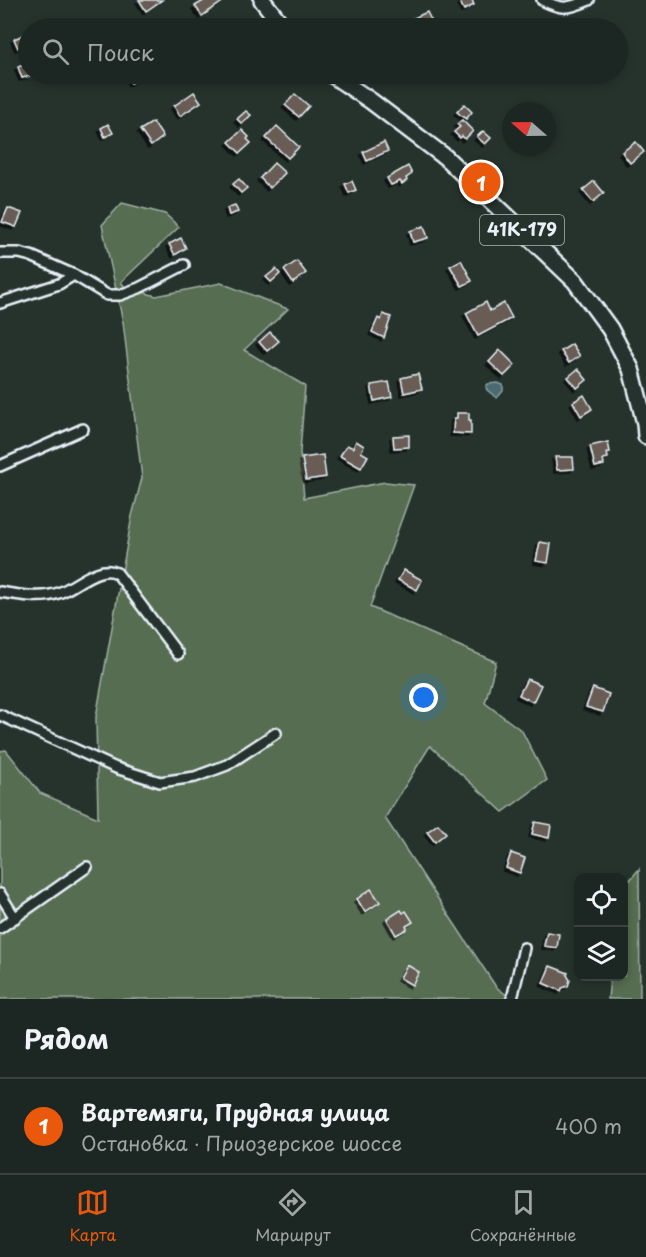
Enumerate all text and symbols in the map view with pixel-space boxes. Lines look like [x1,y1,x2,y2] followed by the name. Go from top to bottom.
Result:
[18,18,628,84] search box
[39,35,72,68] icon: search
[87,35,154,68] text: Поиск
[502,102,556,156] north arrow
[462,160,500,204] pin: 1
[480,215,564,245] road number: 41К-179
[409,683,438,712] your location
[574,873,628,981] map controls
[574,873,628,927] button: locate
[574,927,628,981] button: layers
[24,1019,109,1058] text: Рядом
[81,1095,390,1128] text: Вартемяги, Прудная улица
[39,1111,48,1141] text: 1
[555,1111,622,1141] text: 400 m
[81,1128,402,1158] text: Остановка · Приозерское шоссе
[69,1186,116,1246] tab: Карта
[255,1186,331,1246] tab: Маршрут
[470,1186,577,1246] tab: Сохранённые

